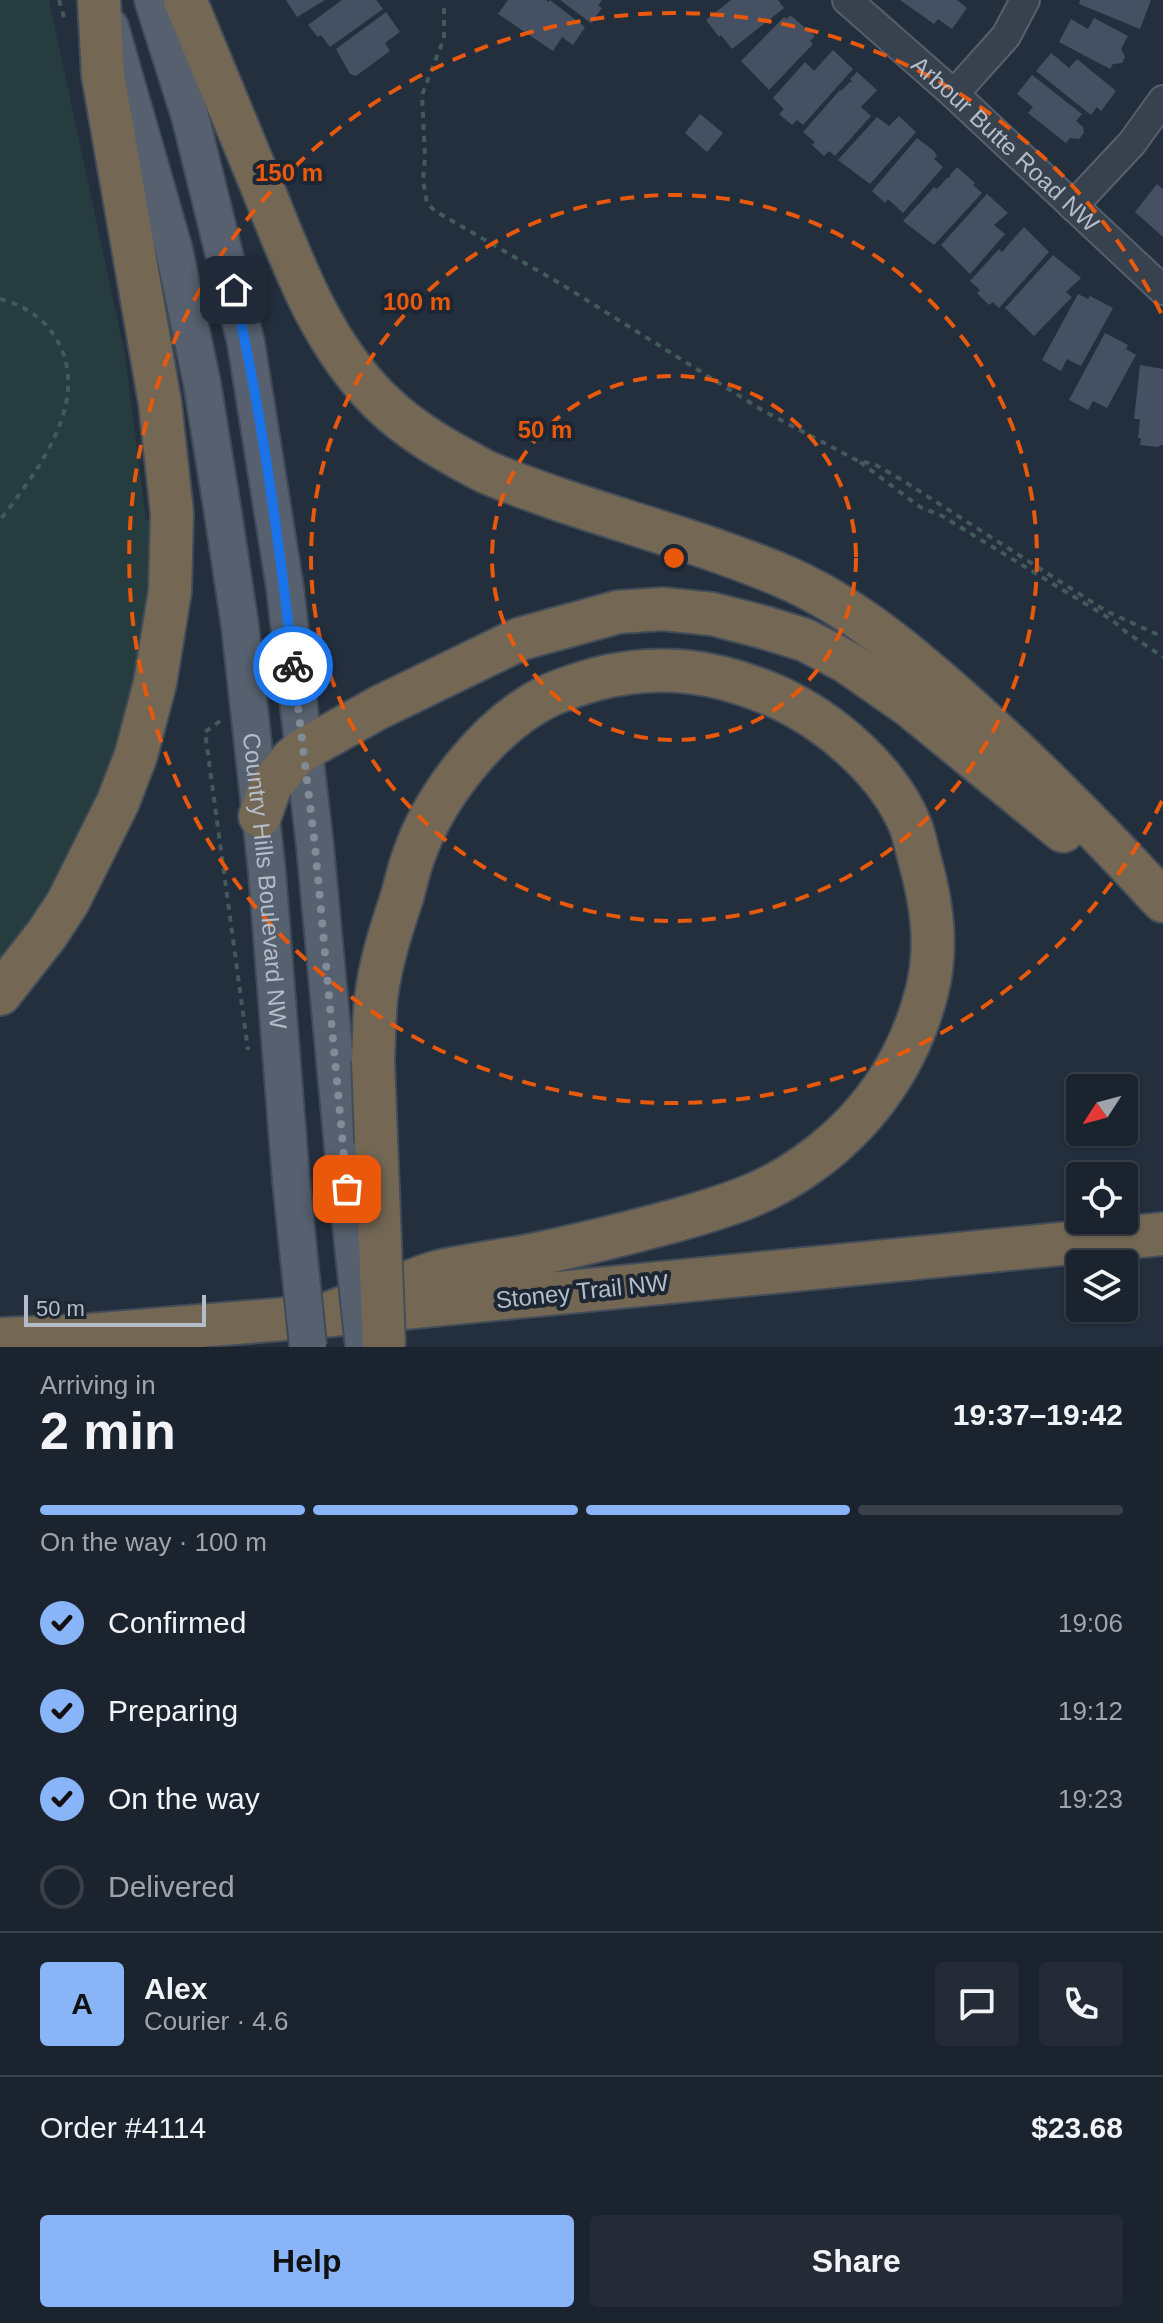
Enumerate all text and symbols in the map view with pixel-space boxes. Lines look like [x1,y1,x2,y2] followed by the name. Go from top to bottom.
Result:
[907,50,1105,237] street label: Arbour Butte Road NW
[255,159,323,186] text: 150 m
[200,256,268,324] pin
[212,268,256,312] icon: home
[383,288,451,315] text: 100 m
[518,416,572,443] text: 50 m
[660,544,688,572] centre of rings
[253,626,333,706] courier
[271,644,315,688] icon: bike
[238,731,293,1030] street label: Country Hills Boulevard NW
[1066,1074,1138,1146] north arrow
[1066,1074,1138,1322] map controls
[313,1155,381,1223] pin
[1066,1162,1138,1234] button: locate
[325,1167,369,1211] icon: bag
[1066,1250,1138,1322] button: layers
[494,1268,670,1313] street label: Stoney Trail NW
[24,1291,206,1327] scale bar
[36,1296,85,1321] text: 50 m
[40,1370,156,1400] text: Arriving in
[953,1398,1123,1431] text: 19:37–19:42
[40,1402,176,1460] text: 2 min
[40,1527,267,1557] text: On the way · 100 m
[40,1601,84,1645] icon: check
[108,1606,246,1639] text: Confirmed
[1058,1608,1123,1638] text: 19:06
[40,1689,84,1733] icon: check
[108,1694,238,1727] text: Preparing
[1058,1696,1123,1726] text: 19:12
[40,1777,84,1821] icon: check
[108,1782,260,1815] text: On the way
[1058,1784,1123,1814] text: 19:23
[108,1870,235,1903] text: Delivered
[935,1962,1019,2046] button: chat
[1039,1962,1123,2046] button: phone
[144,1972,207,2005] text: Alex
[71,1987,93,2020] text: A
[144,2006,289,2036] text: Courier · 4.6
[40,2111,206,2144] text: Order #4114
[1031,2111,1123,2144] text: $23.68
[40,2215,574,2307] button: Help
[590,2215,1123,2307] button: Share

